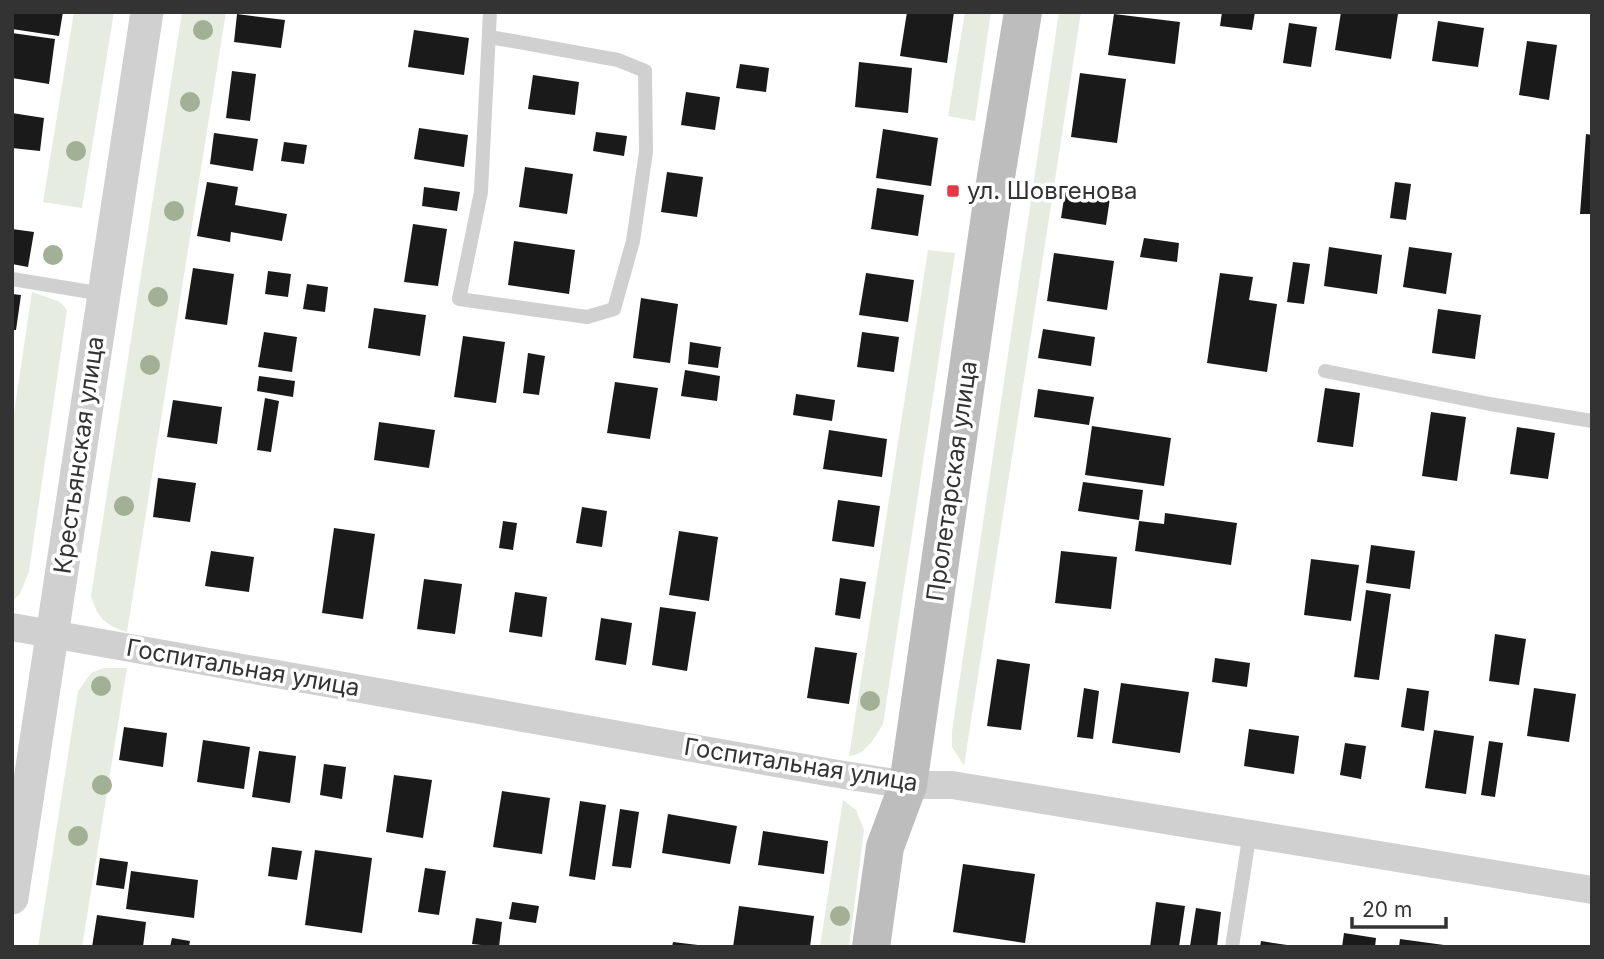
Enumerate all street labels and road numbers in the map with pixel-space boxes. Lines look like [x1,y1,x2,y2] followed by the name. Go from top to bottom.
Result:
[47,334,110,576] street label: Крестьянская улица
[920,359,983,603] street label: Пролетарская улица
[124,633,362,702] street label: Госпитальная улица
[682,732,920,797] street label: Госпитальная улица

